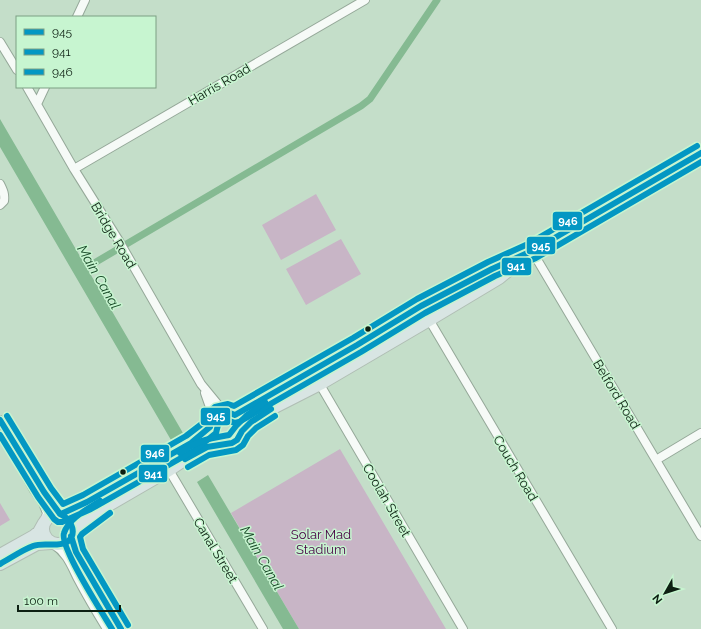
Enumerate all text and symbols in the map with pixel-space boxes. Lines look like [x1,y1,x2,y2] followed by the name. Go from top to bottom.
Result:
[16,16,156,88] legend
[52,25,73,39] text: 945
[52,45,71,59] text: 941
[185,61,253,108] street label: Harris Road
[52,65,73,79] text: 946
[88,200,139,271] street label: Bridge Road
[552,211,583,231] line badge: 946
[558,215,578,228] text: 946
[526,236,556,255] line badge: 945
[532,240,550,253] text: 945
[74,242,124,312] water label: Main Canal
[501,257,532,276] line badge: 941
[507,260,526,273] text: 941
[363,324,373,334] unlabelled marker
[590,357,643,432] street label: Belford Road
[200,407,231,426] line badge: 945
[207,410,225,423] text: 945
[490,433,541,504] street label: Couch Road
[140,444,170,463] line badge: 946
[145,447,165,460] text: 946
[360,461,414,540] street label: Coolah Street
[138,464,168,483] line badge: 941
[118,467,128,477] unlabelled marker
[144,468,163,481] text: 941
[190,515,241,586] street label: Canal Street
[237,523,287,593] water label: Main Canal
[291,527,351,557] park label: Solar Mad Stadium
[645,573,685,613] north arrow
[18,587,120,613] scale bar
[650,592,665,606] text: N
[24,594,58,608] text: 100 m

